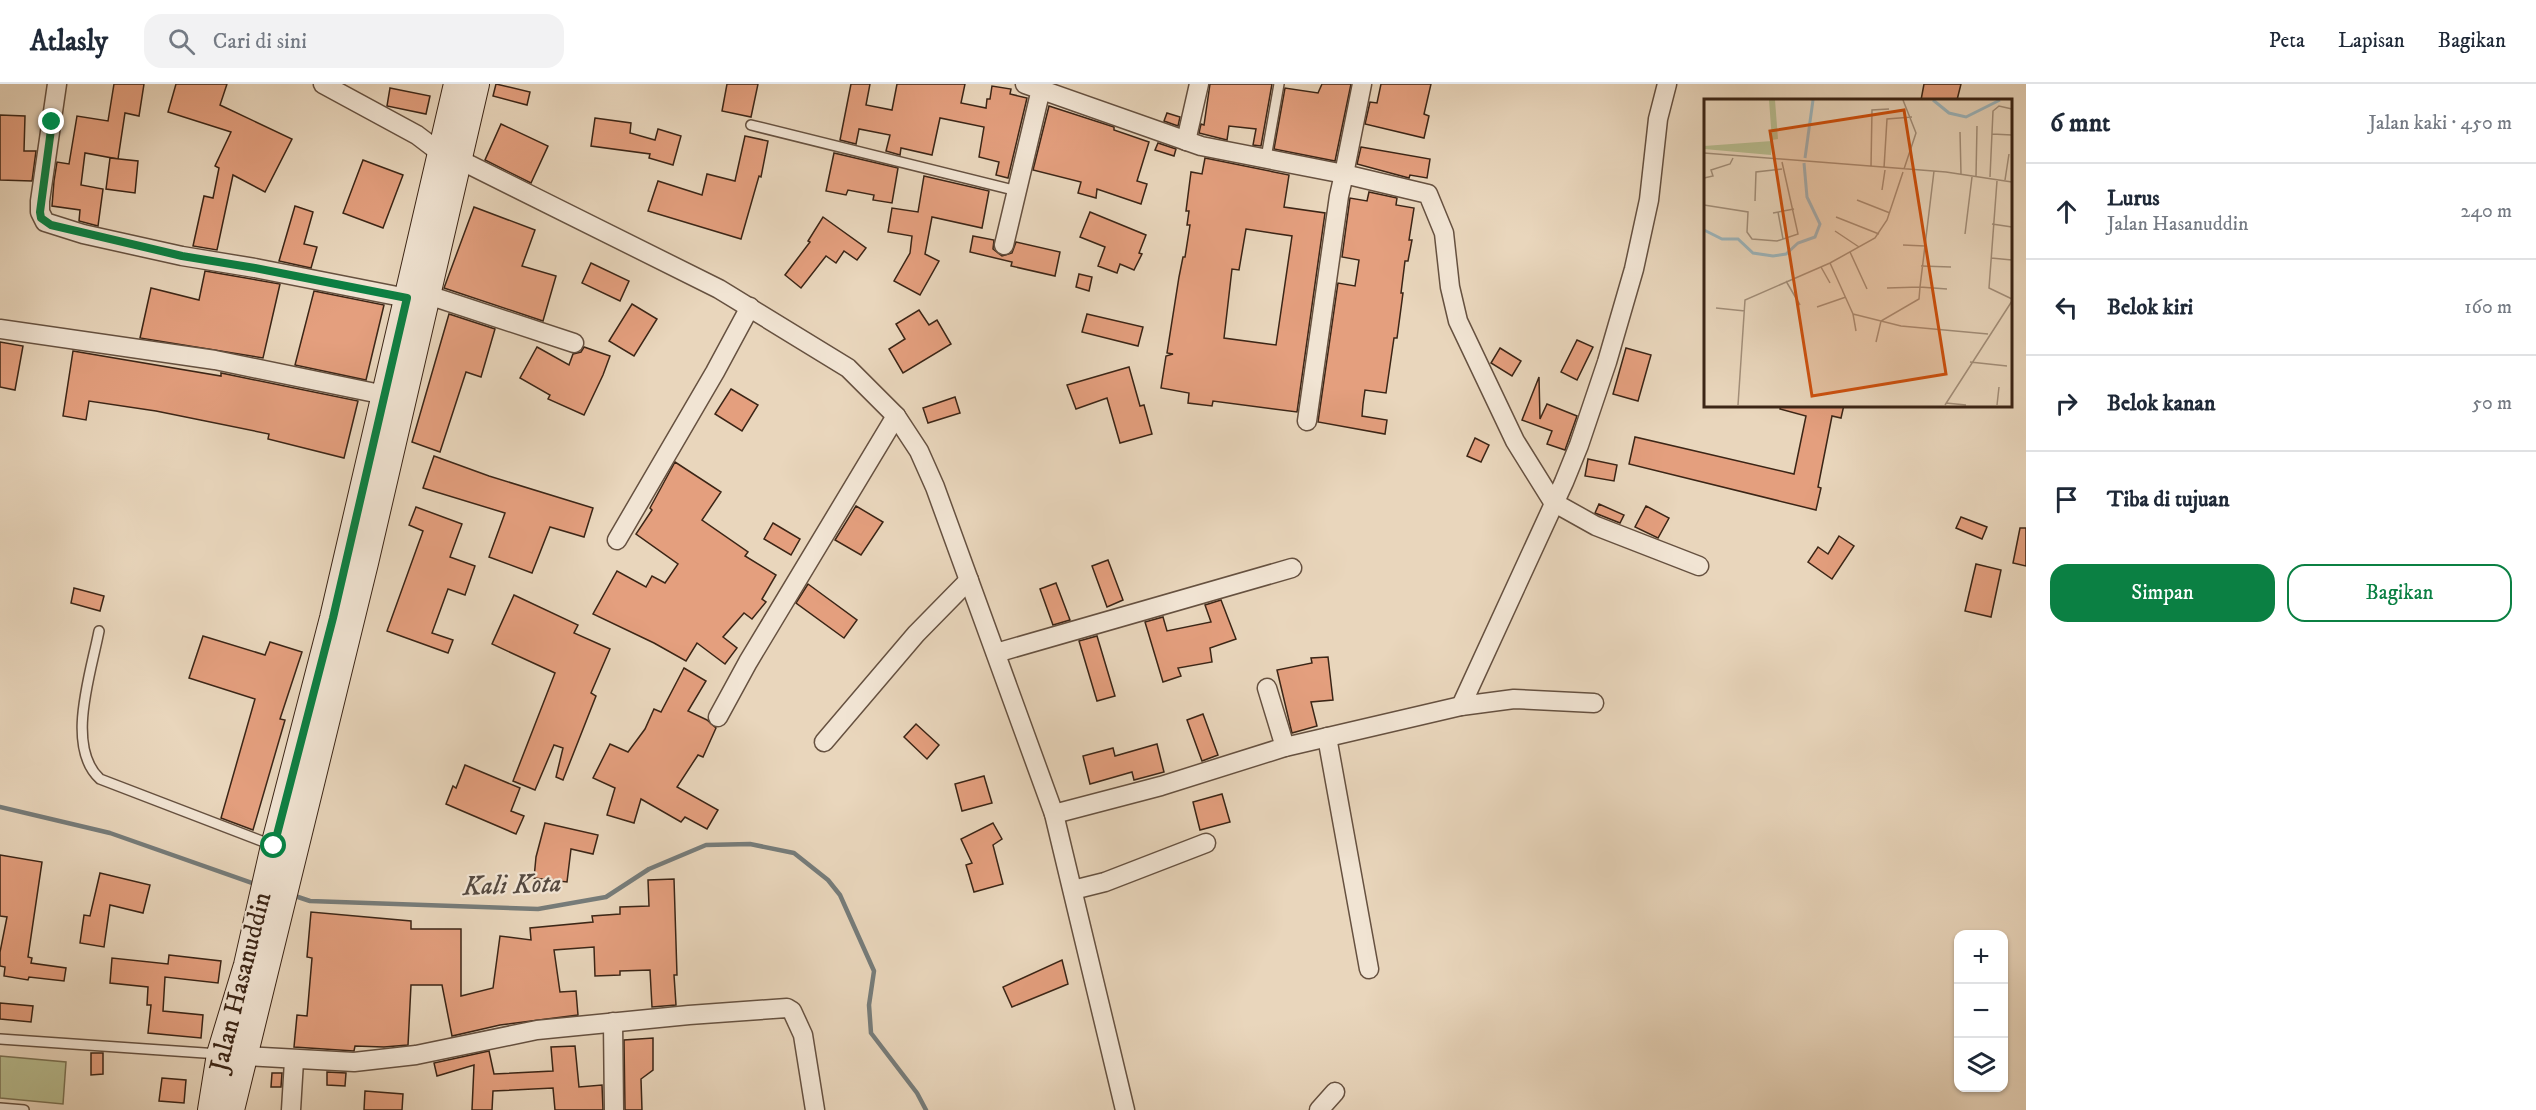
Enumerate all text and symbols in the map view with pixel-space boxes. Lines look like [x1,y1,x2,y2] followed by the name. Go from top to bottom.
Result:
[144,14,564,68] search box
[30,24,108,59] text: Atlasly
[165,25,198,58] icon: search
[213,28,307,55] text: Cari di sini
[2269,28,2305,54] text: Peta
[2338,28,2405,54] text: Lapisan
[2438,28,2506,54] text: Bagikan
[1704,99,2011,406] inset map
[2050,107,2110,140] text: 6 mnt
[38,108,64,134] route end
[2368,111,2512,136] text: Jalan kaki · 450 m
[2107,185,2160,212] text: Lurus
[2050,195,2083,228] icon: ahead
[2461,199,2512,224] text: 240 m
[2107,212,2248,237] text: Jalan Hasanuddin
[2050,291,2083,324] icon: left
[2107,294,2193,321] text: Belok kiri
[2464,295,2512,320] text: 160 m
[2050,387,2083,420] icon: right
[2107,390,2215,417] text: Belok kanan
[2472,391,2512,416] text: 50 m
[2050,483,2083,516] icon: arrive
[2107,486,2229,513] text: Tiba di tujuan
[2050,564,2275,622] button: Simpan
[2287,564,2512,622] button: Bagikan
[260,832,286,858] route start
[461,866,562,904] water label: Kali Kota
[202,888,279,1077] street label: Jalan Hasanuddin
[1954,930,2008,1092] map controls
[1954,930,2008,984] button: +
[1954,984,2008,1038] button: −
[1954,1038,2008,1092] button: layers

